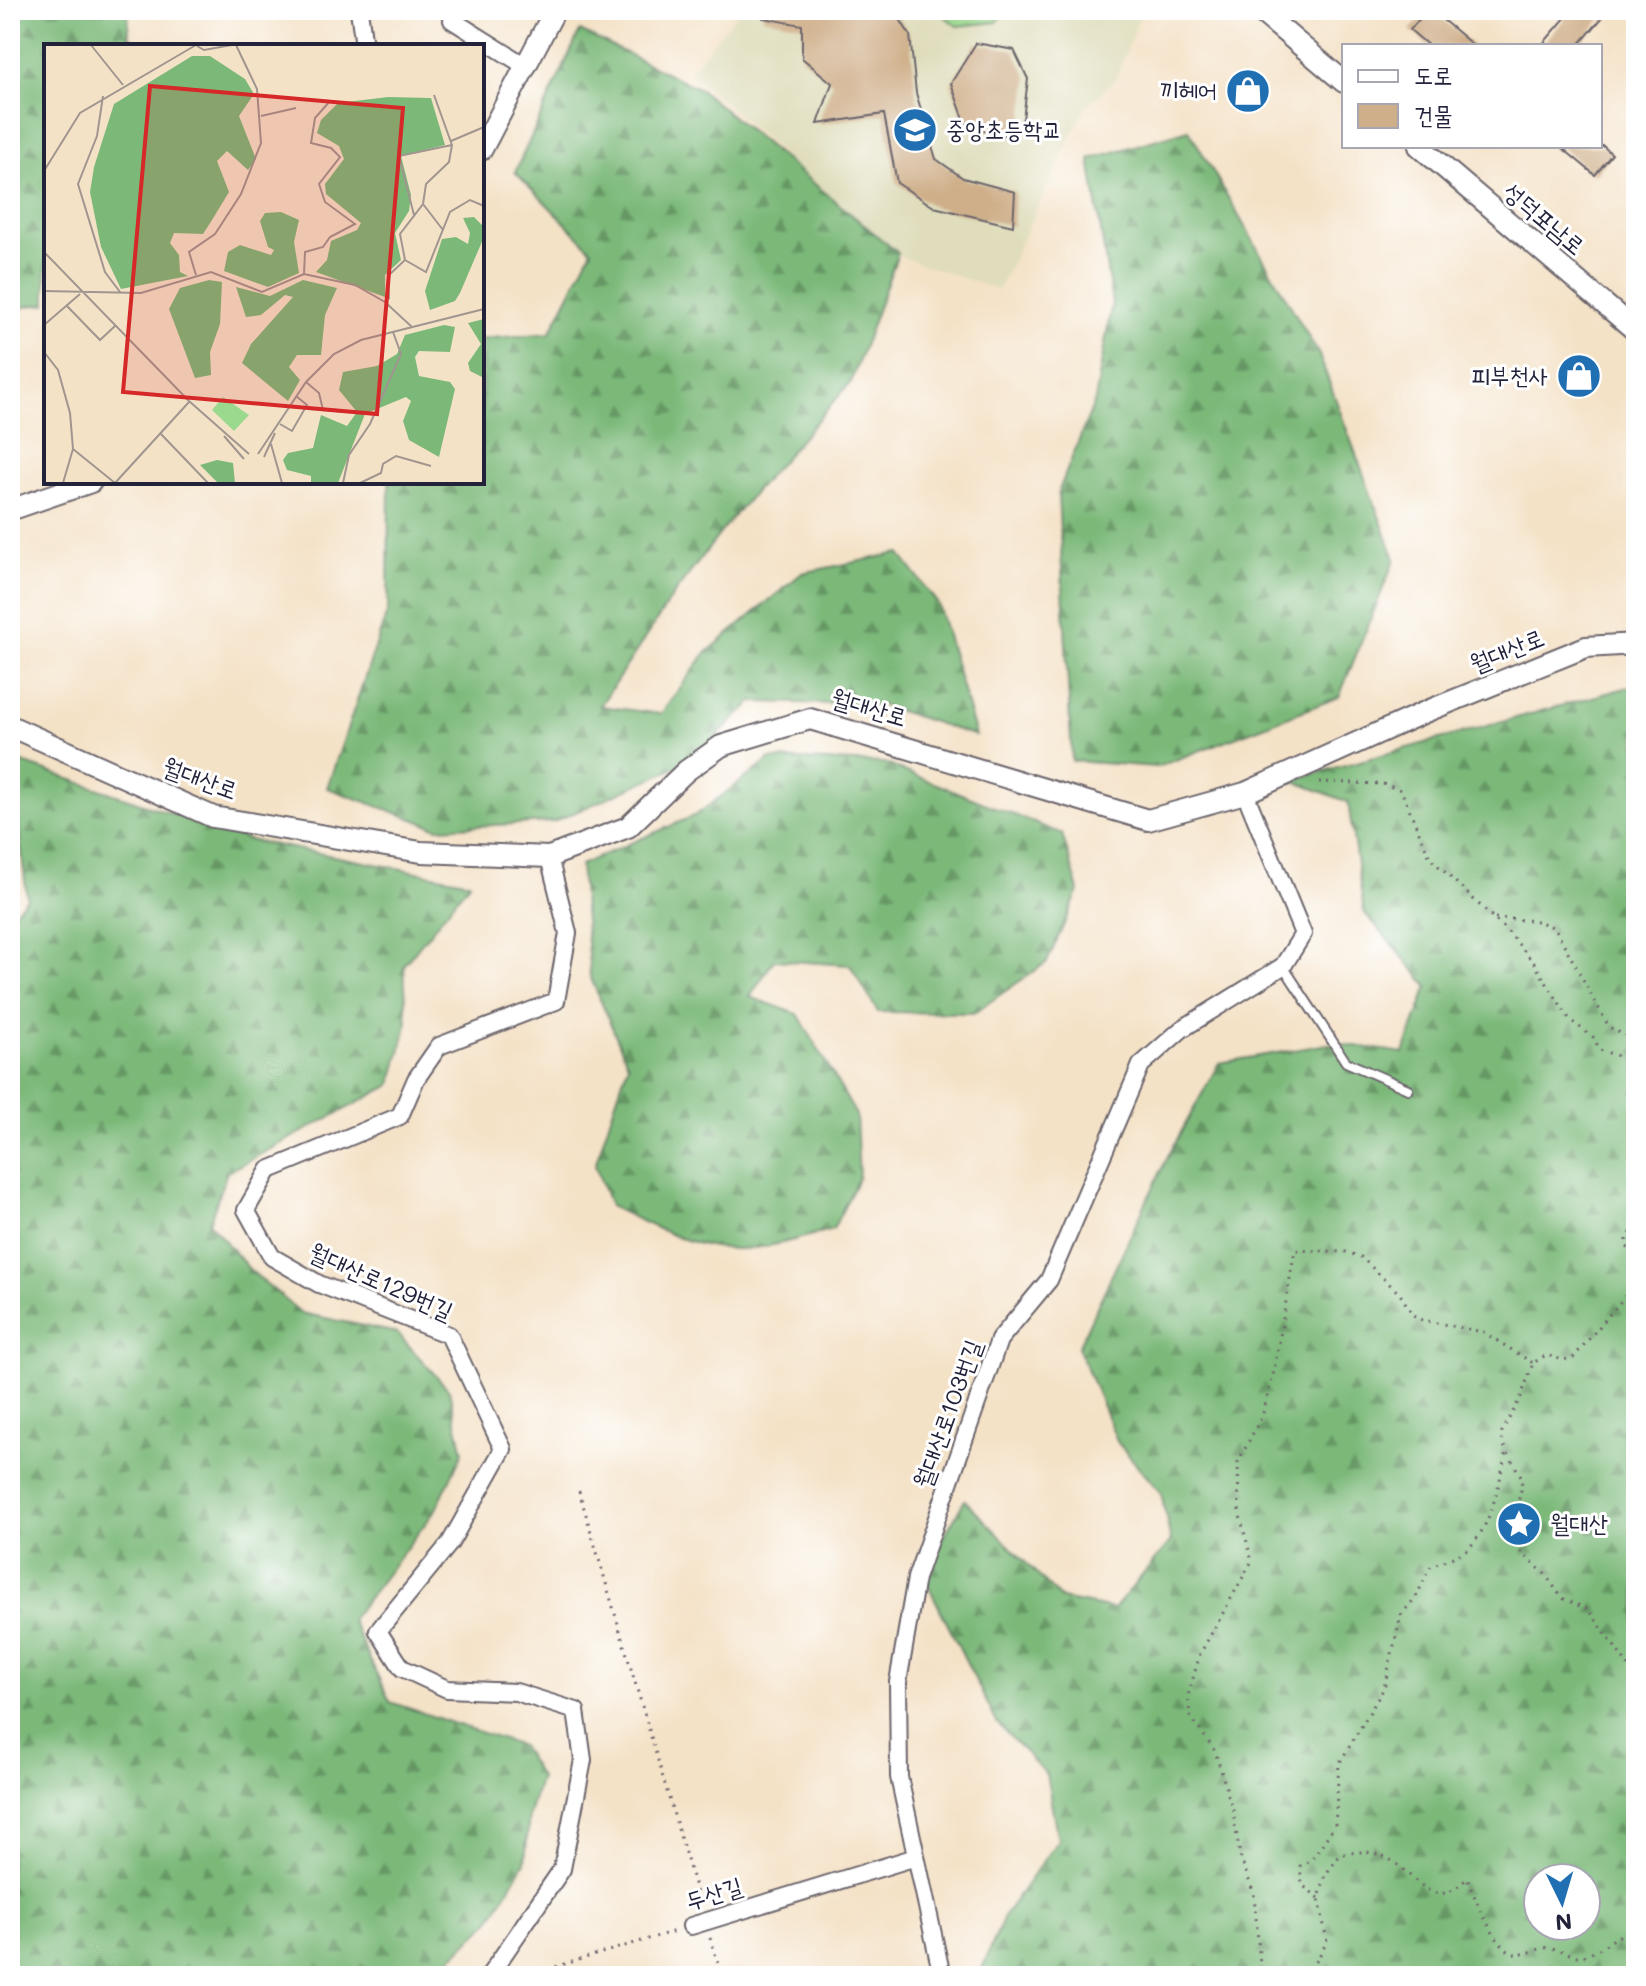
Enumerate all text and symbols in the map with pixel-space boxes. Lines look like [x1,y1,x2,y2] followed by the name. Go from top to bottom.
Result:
[44,44,484,484] inset map
[1342,44,1602,148] legend
[1414,59,1453,90] text: 도로
[1224,67,1272,115] shop icon: 끼헤어
[1159,74,1217,105] place label: 끼헤어
[1414,99,1453,130] text: 건물
[891,106,939,154] school or university icon: 중앙초등학교
[946,113,1062,144] place label: 중앙초등학교
[1498,175,1592,261] street label: 성덕포남로
[1555,352,1603,400] shop icon: 피부천사
[1471,359,1548,390] place label: 피부천사
[1465,621,1548,678] street label: 월대산로
[828,681,911,732] street label: 월대산로
[159,750,242,805] street label: 월대산로
[305,1235,458,1326] street label: 월대산로129번길
[905,1335,988,1492] street label: 월대산로103번길
[1495,1500,1543,1548] place icon: 월대산
[1550,1507,1608,1538] place label: 월대산
[1522,1862,1602,1942] north arrow
[681,1869,746,1916] street label: 두산길
[1554,1907,1573,1938] text: N

